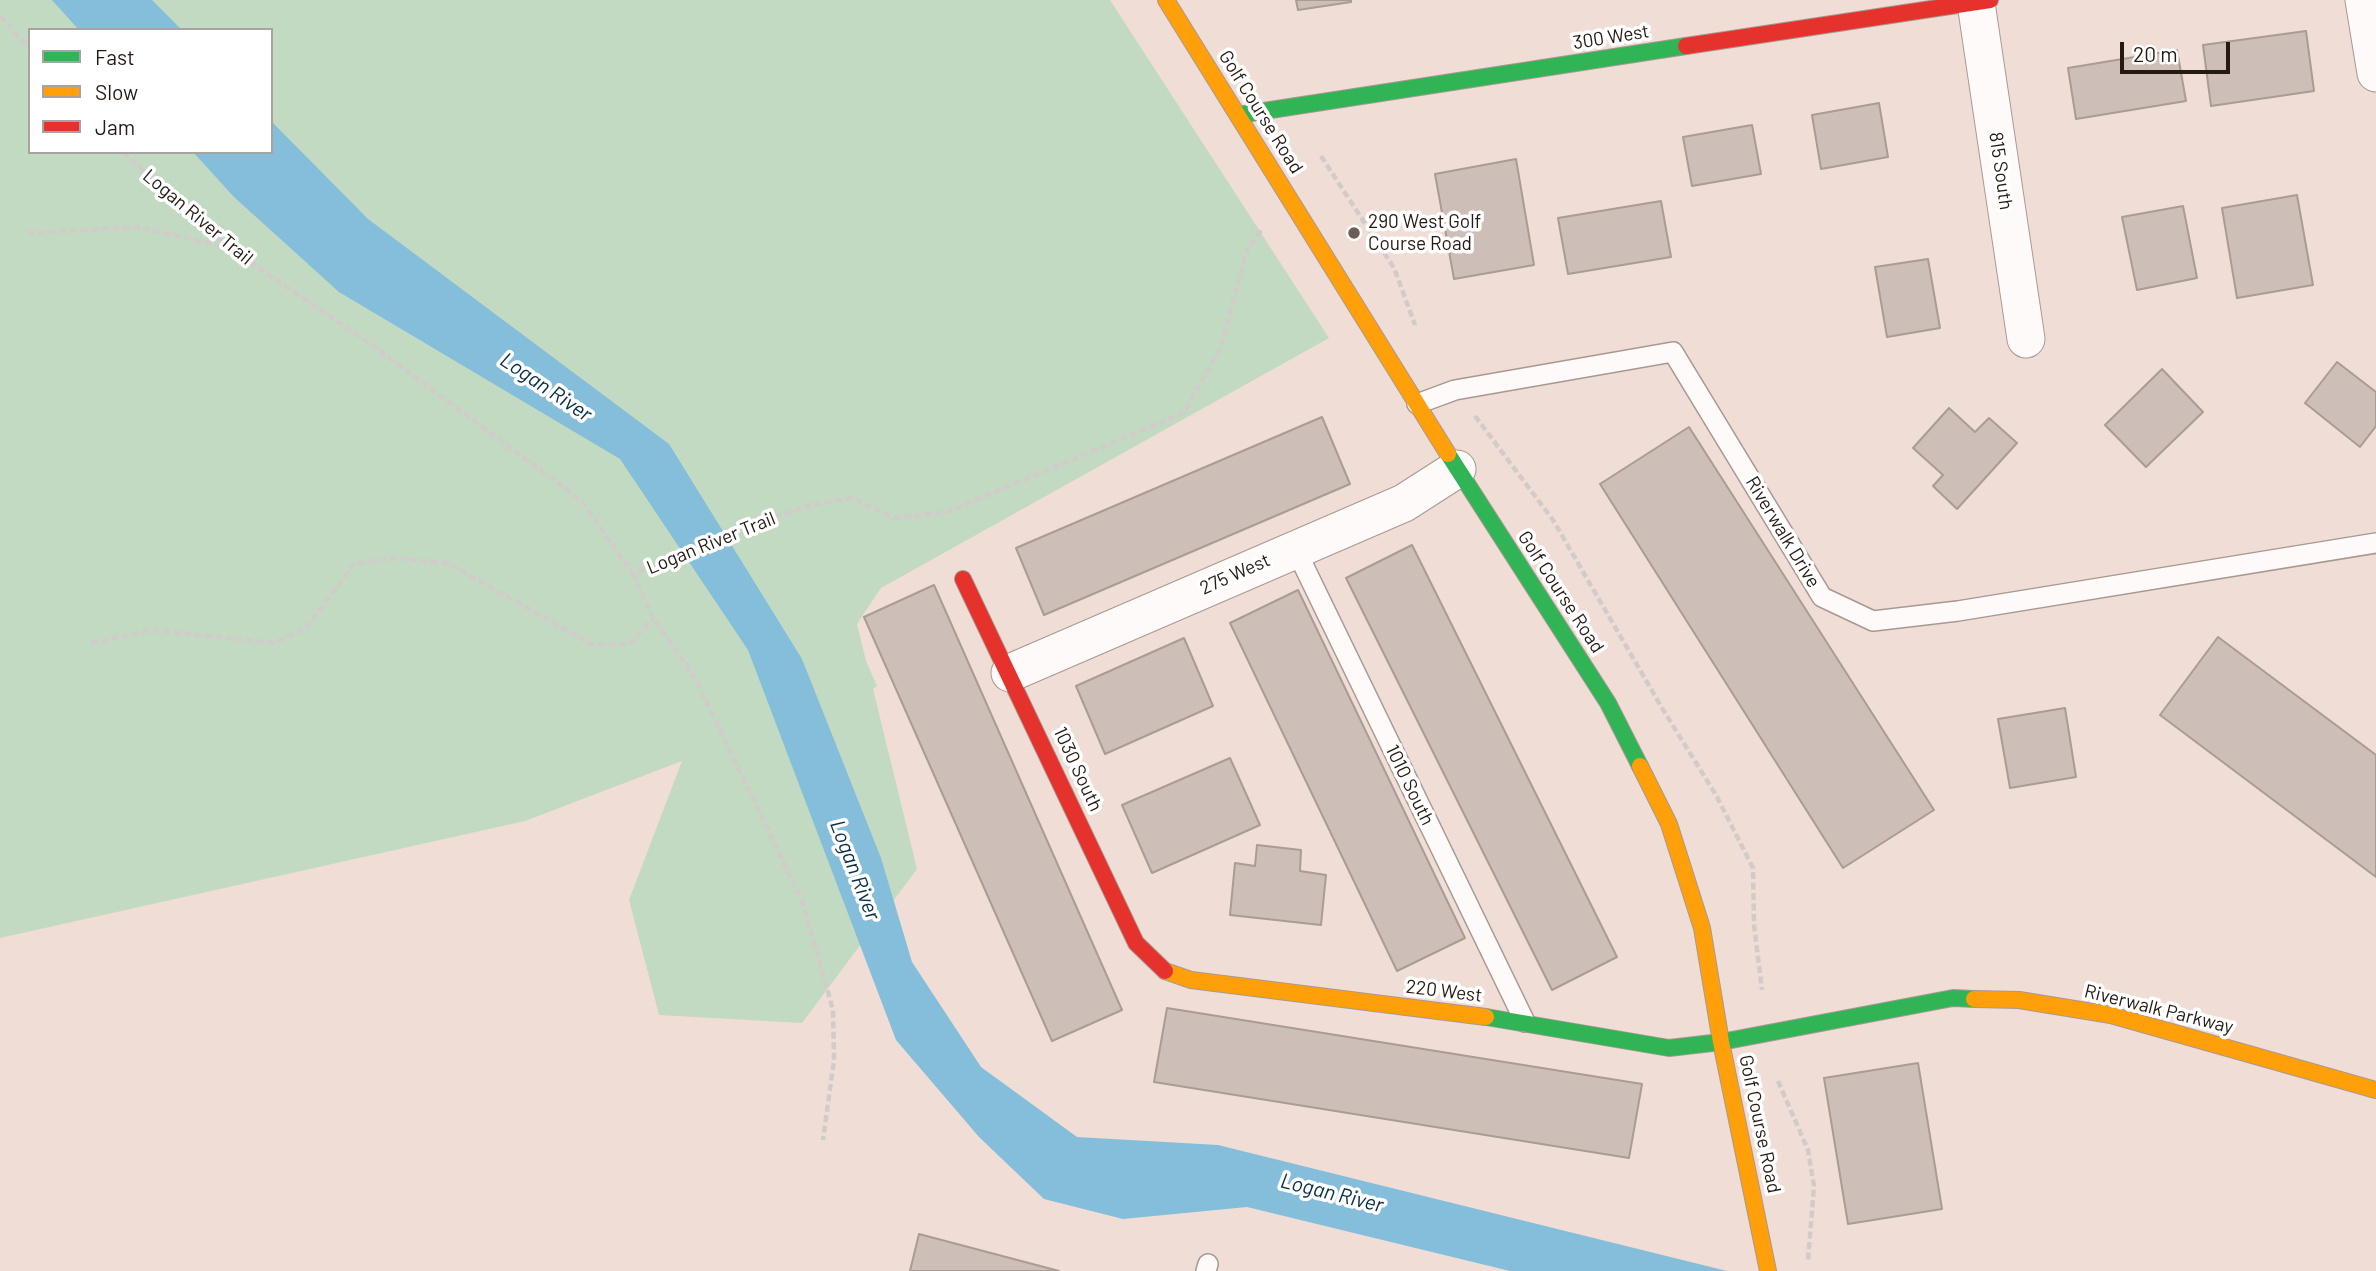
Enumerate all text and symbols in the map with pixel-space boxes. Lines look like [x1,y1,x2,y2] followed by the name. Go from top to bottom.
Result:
[1571,20,1651,54] street label: 300 West
[28,28,273,154] legend
[2124,28,2234,72] scale bar
[2133,41,2178,66] text: 20 m
[95,44,135,69] text: Fast
[1214,46,1308,178] street label: Golf Course Road
[95,79,138,104] text: Slow
[95,114,135,139] text: Jam
[1984,131,2018,211] street label: 815 South
[138,164,258,270] street label: Logan River Trail
[1368,211,1481,255] place label: 290 West Golf Course Road
[1346,225,1362,241] marker: 290 West Golf Course Road
[495,347,597,427] water label: Logan River
[1741,472,1825,592] street label: Riverwalk Drive
[643,507,779,579] street label: Logan River Trail
[1513,527,1609,657] street label: Golf Course Road
[1196,548,1274,600] street label: 275 West
[1049,723,1107,815] street label: 1030 South
[1381,741,1439,829] street label: 1010 South
[824,816,886,924] water label: Logan River
[1405,975,1483,1007] street label: 220 West
[2082,979,2236,1039] street label: Riverwalk Parkway
[1734,1053,1786,1195] street label: Golf Course Road
[1278,1168,1386,1218] water label: Logan River

